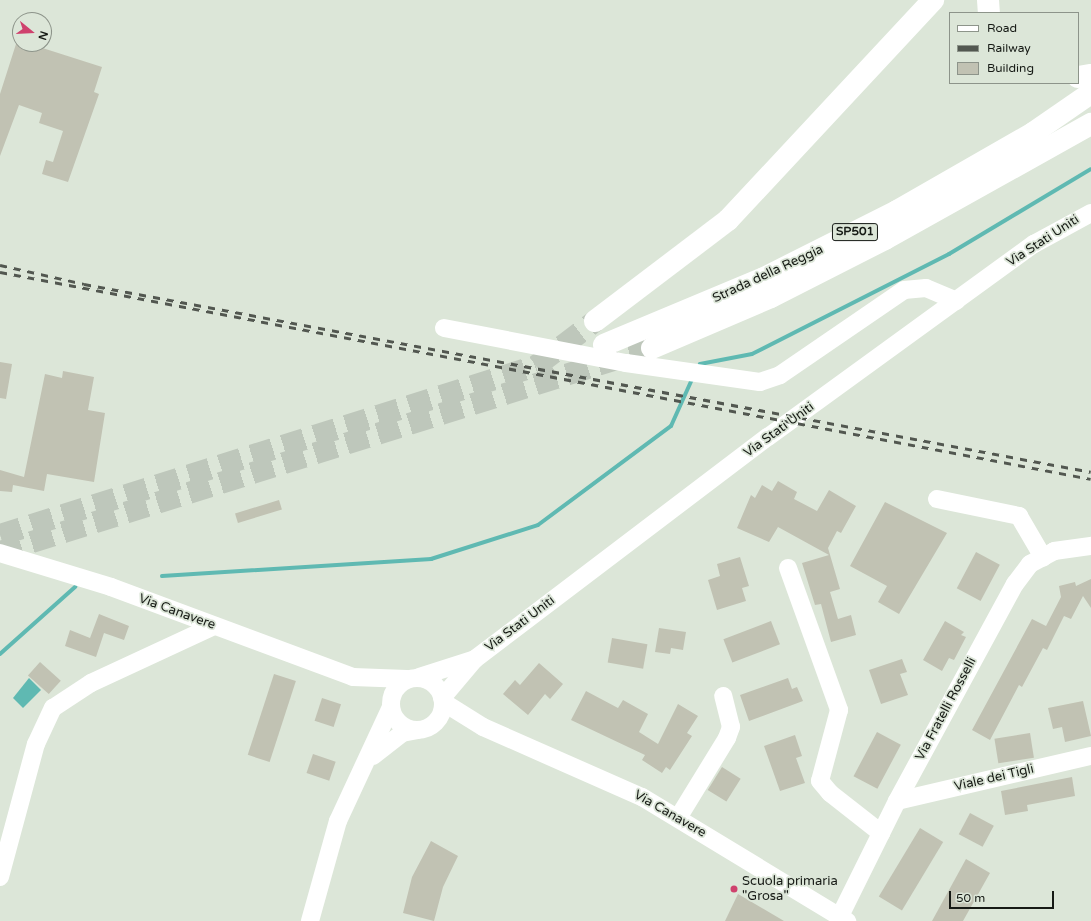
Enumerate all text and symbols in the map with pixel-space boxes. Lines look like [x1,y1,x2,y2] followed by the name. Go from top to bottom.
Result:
[12,12,52,52] north arrow
[949,12,1079,84] legend
[987,21,1017,35] text: Road
[35,29,50,42] text: N
[987,41,1031,55] text: Railway
[987,61,1034,75] text: Building
[1004,212,1082,270] street label: Via Stati Uniti
[831,222,879,242] road number: SP501
[710,242,826,306] street label: Strada della Reggia
[741,399,817,461] street label: Via Stati Uniti
[136,591,218,633] street label: Via Canavere
[482,593,558,655] street label: Via Stati Uniti
[912,655,980,763] street label: Via Fratelli Rosselli
[953,761,1035,795] street label: Viale dei Tigli
[631,787,709,841] street label: Via Canavere
[742,874,838,905] place label: Scuola primaria "Grosa"
[951,883,1056,909] scale bar
[729,884,739,894] marker: Scuola primaria "Grosa"
[956,891,985,905] text: 50 m

